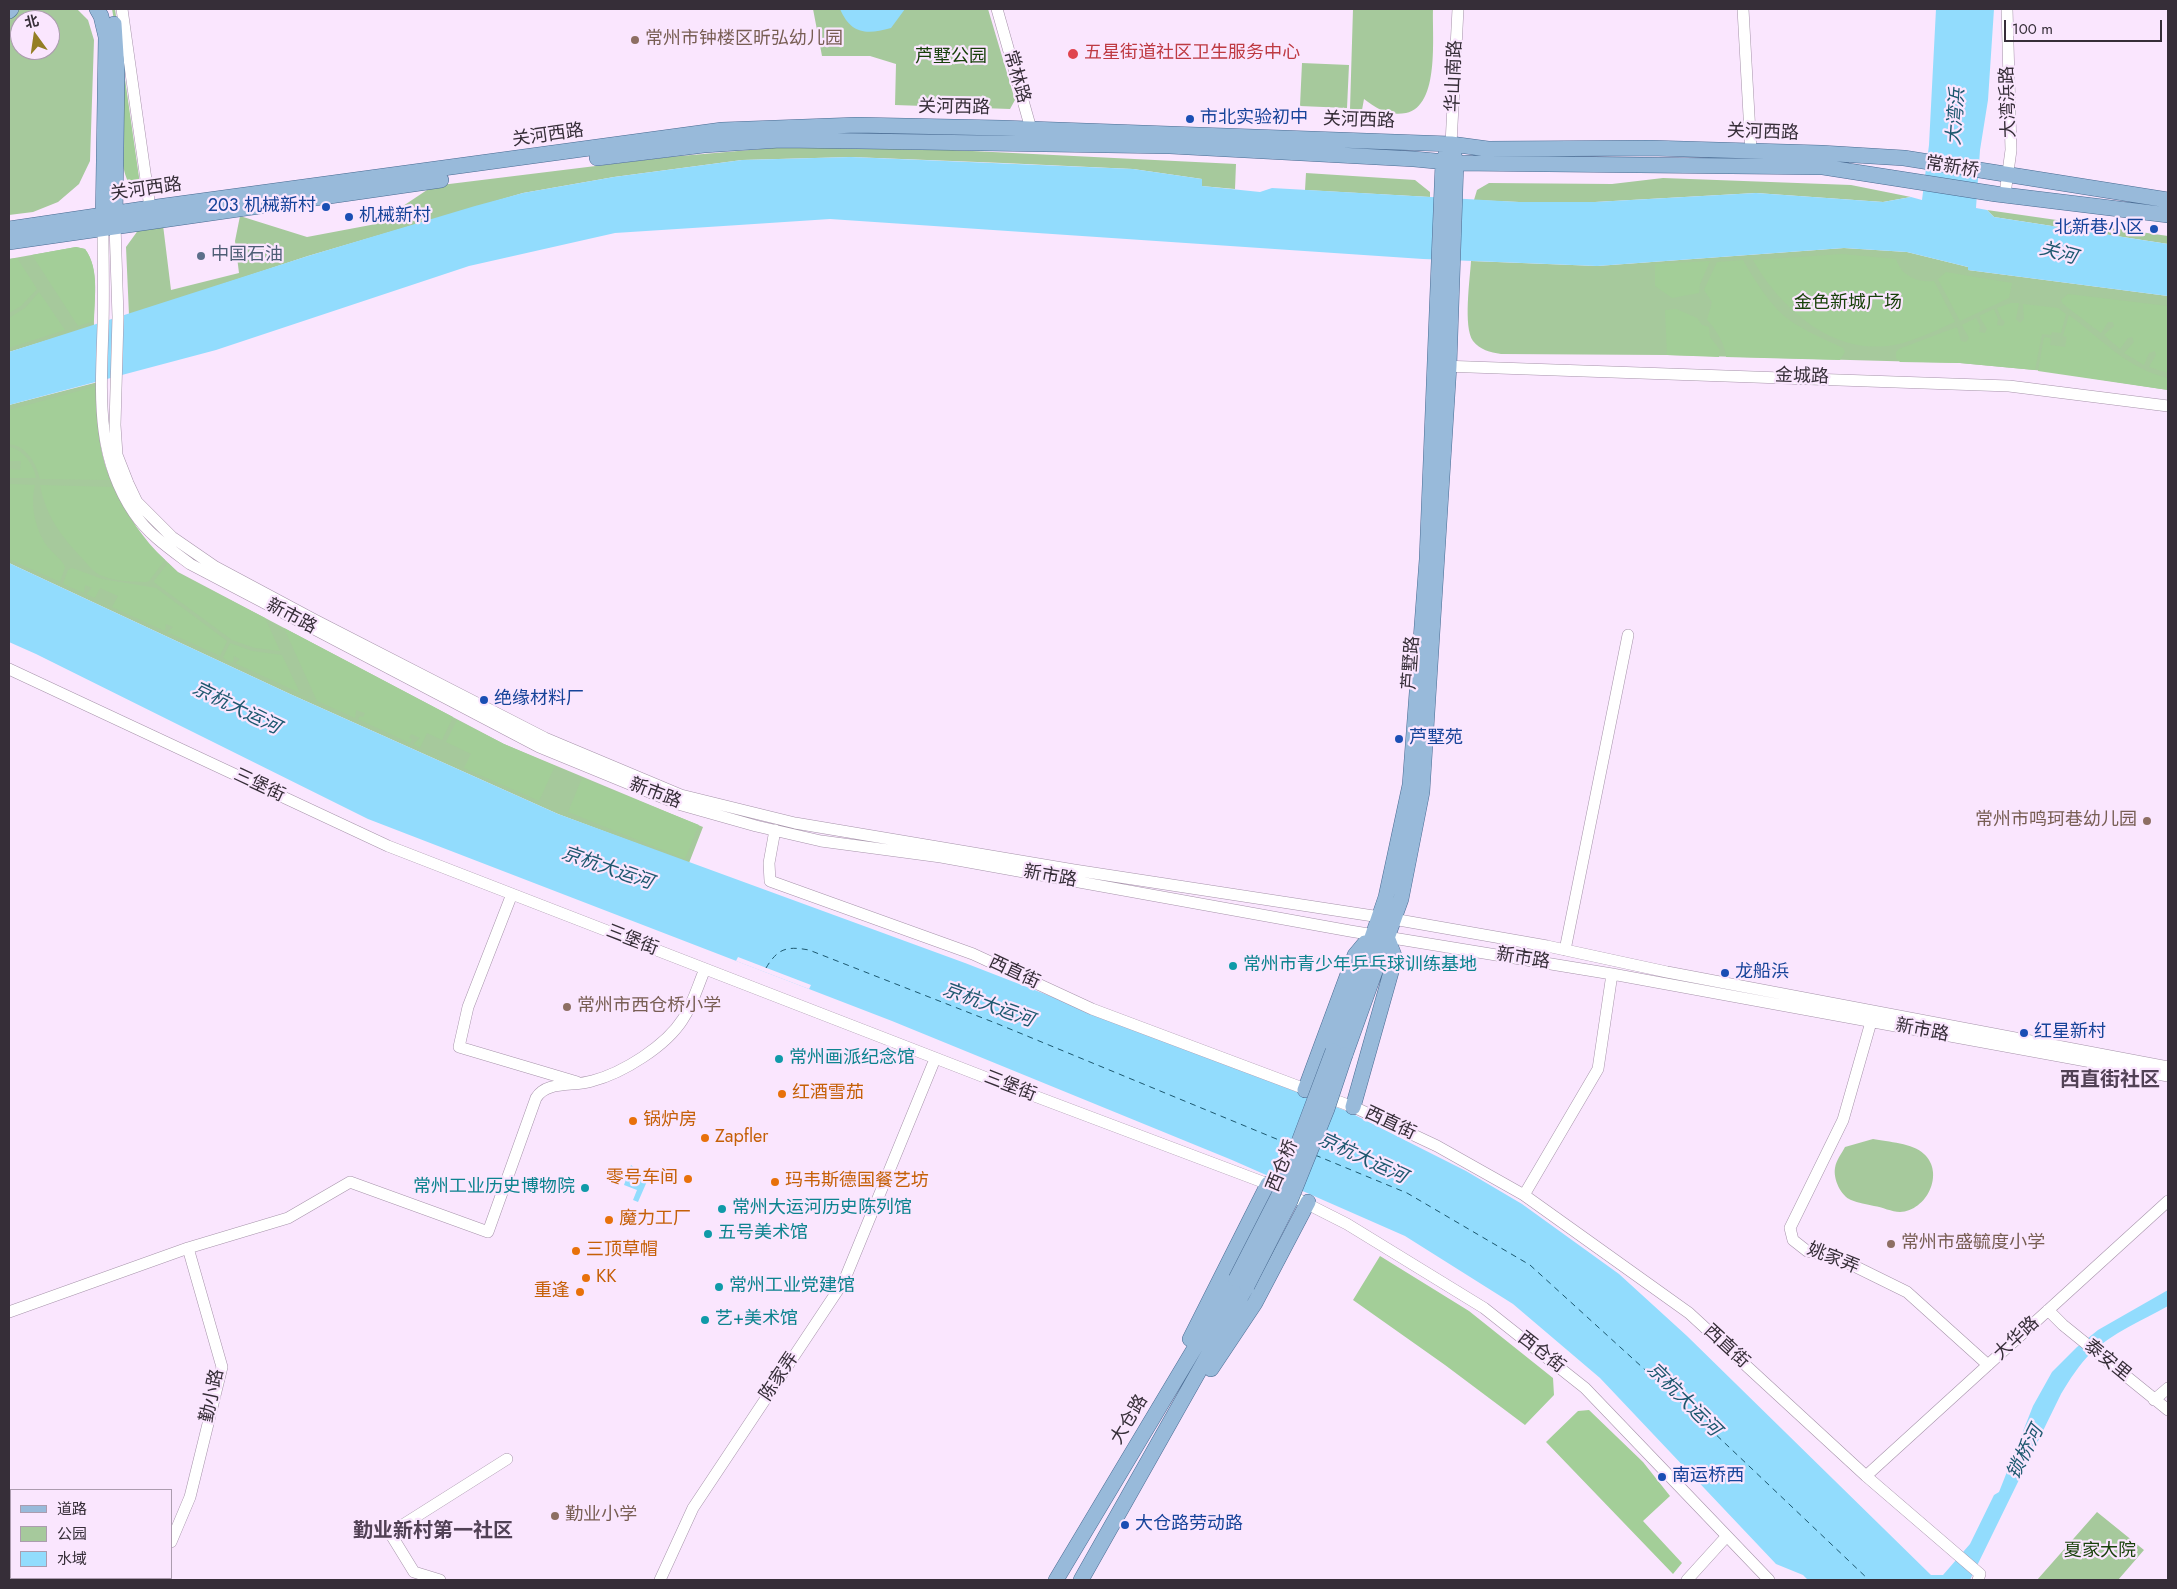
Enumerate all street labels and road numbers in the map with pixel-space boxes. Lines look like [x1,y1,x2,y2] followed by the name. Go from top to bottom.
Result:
[1443,40,1467,112] street label: 华山南路
[998,48,1034,106] street label: 常林路
[1997,66,2021,138] street label: 大湾浜路
[918,97,990,119] street label: 关河西路
[1323,109,1395,133] street label: 关河西路
[511,120,585,152] street label: 关河西路
[1727,121,1799,145] street label: 关河西路
[1924,153,1980,183] street label: 常新桥
[109,174,183,206] street label: 关河西路
[1775,365,1829,389] street label: 金城路
[262,595,320,639] street label: 新市路
[1399,635,1425,691] street label: 芦墅路
[230,765,288,807] street label: 三堡街
[626,774,684,814] street label: 新市路
[1022,862,1078,892] street label: 新市路
[603,921,661,961] street label: 三堡街
[1495,944,1551,974] street label: 新市路
[985,952,1043,994] street label: 西直街
[1893,1015,1951,1047] street label: 新市路
[981,1067,1039,1107] street label: 三堡街
[1361,1103,1419,1145] street label: 西直街
[1263,1137,1303,1195] street label: 西仓桥
[1804,1239,1862,1279] street label: 姚家弄
[1990,1313,2044,1365] street label: 大华路
[1699,1321,1753,1373] street label: 西直街
[1513,1328,1569,1378] street label: 西仓街
[2079,1336,2135,1386] street label: 泰安里
[756,1349,804,1405] street label: 陈家弄
[197,1367,229,1425] street label: 勤小路
[1107,1391,1153,1449] street label: 大仓路

